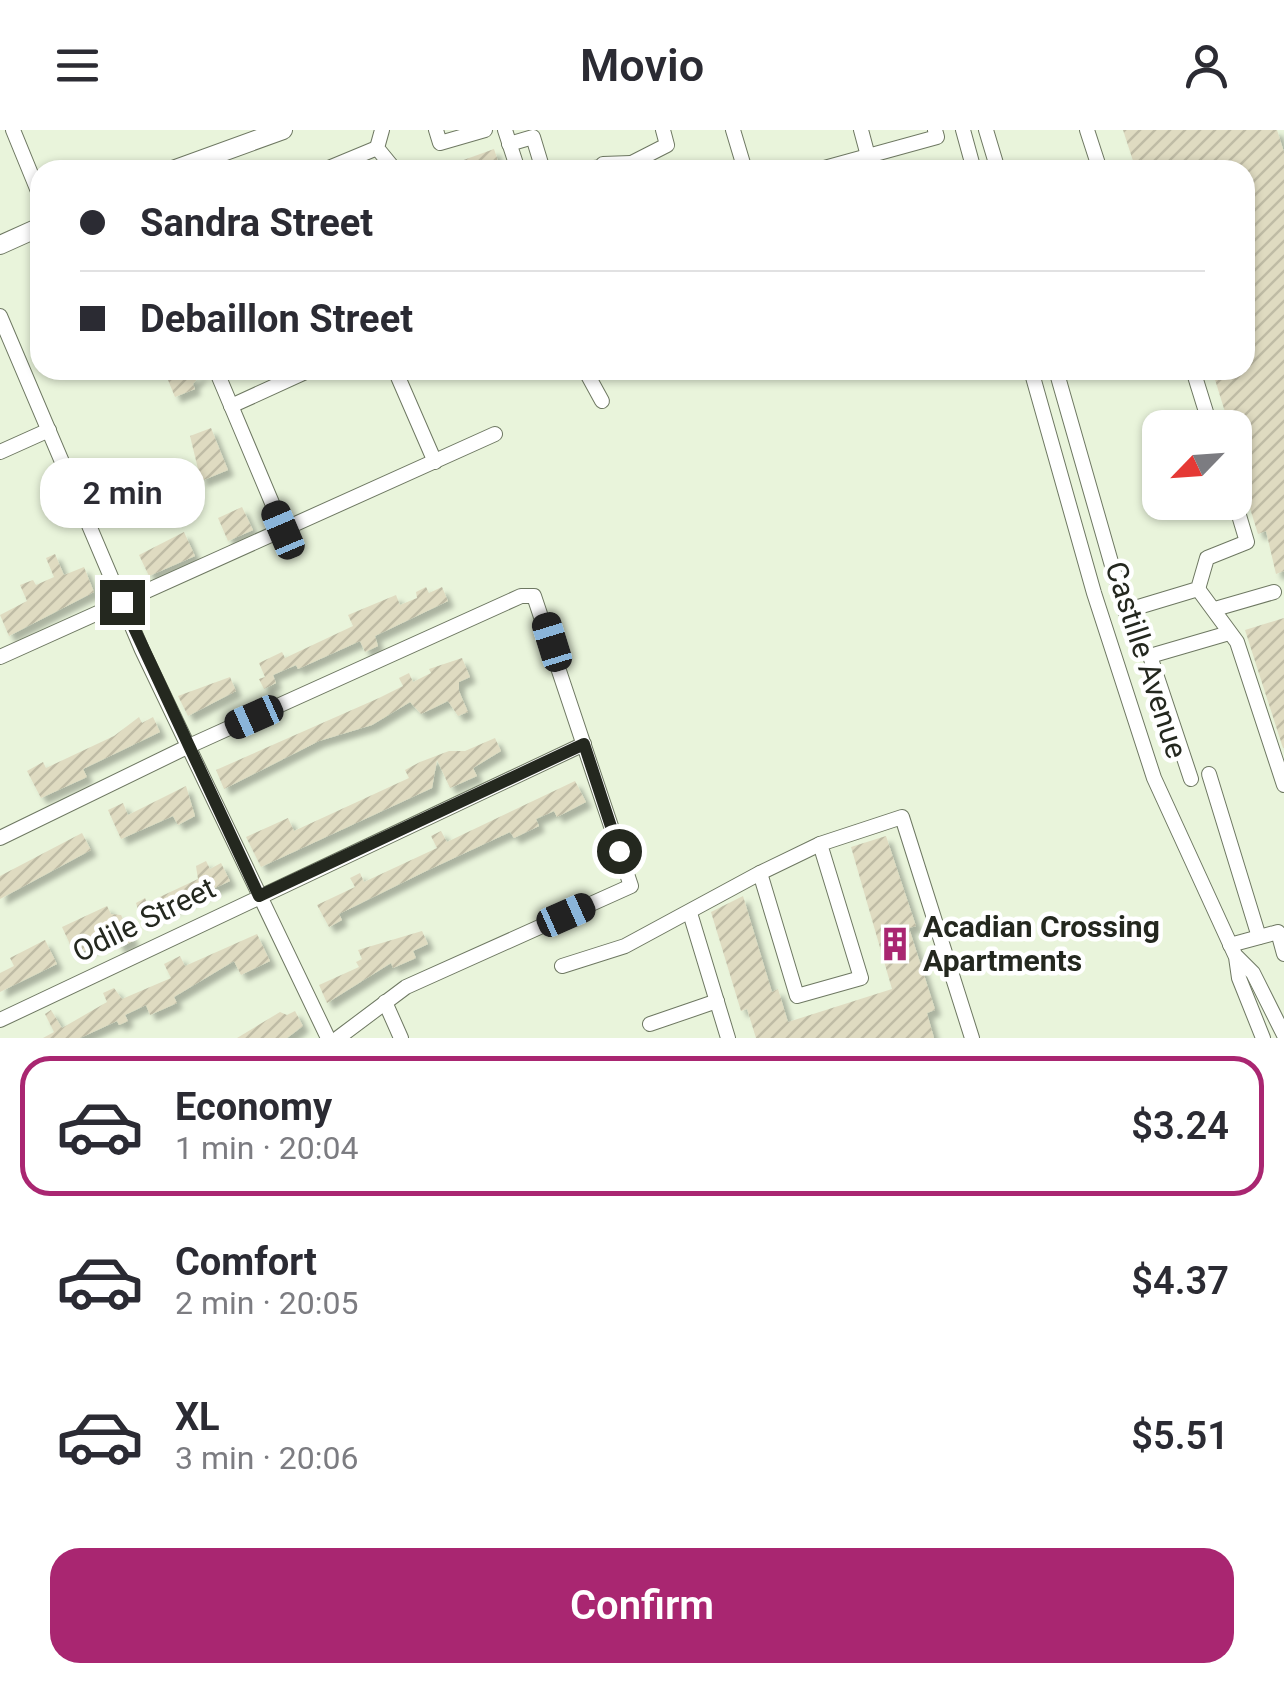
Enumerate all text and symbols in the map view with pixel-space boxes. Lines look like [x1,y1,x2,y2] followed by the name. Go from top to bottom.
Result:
[50,38,105,93] icon: menu
[1179,38,1234,93] icon: person
[580,39,704,92] text: Movio
[140,201,373,245] text: Sandra Street
[140,297,413,341] text: Debaillon Street
[1142,410,1252,520] north arrow
[1142,410,1252,520] map controls
[39,457,204,527] callout: 2 min
[82,474,163,512] text: 2 min
[257,497,309,563] car
[1098,557,1195,762] street label: Castille Avenue
[100,580,145,625] route end
[529,609,575,675] car
[220,691,288,743] car
[597,829,642,874] route start
[67,870,221,969] street label: Odile Street
[532,889,600,941] car
[923,909,1160,978] place label: Acadian Crossing Apartments
[876,925,914,963] building icon: Acadian Crossing Apartments
[55,1081,145,1171] icon: car
[175,1085,332,1129] text: Economy
[1131,1104,1229,1148] text: $3.24
[175,1129,358,1167] text: 1 min · 20:04
[55,1236,145,1326] icon: car
[175,1240,317,1284] text: Comfort
[1131,1259,1229,1303] text: $4.37
[175,1284,358,1322] text: 2 min · 20:05
[55,1391,145,1481] icon: car
[175,1395,220,1439] text: XL
[1131,1414,1229,1458] text: $5.51
[175,1439,358,1477] text: 3 min · 20:06
[50,1548,1234,1663] button: Confirm

